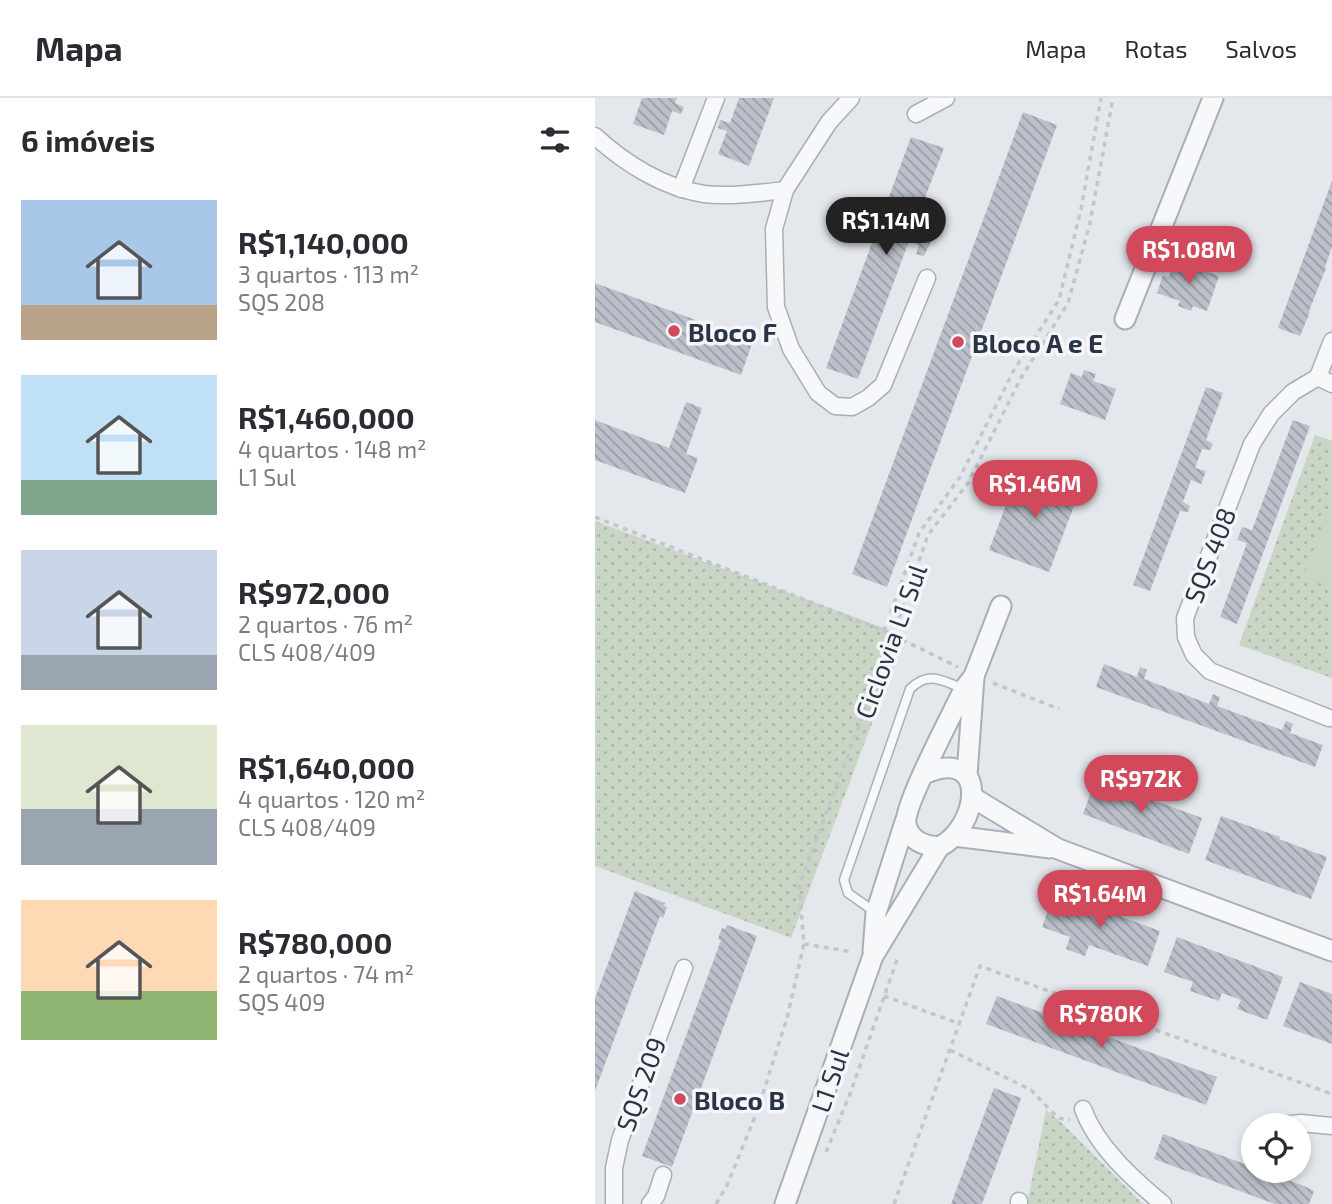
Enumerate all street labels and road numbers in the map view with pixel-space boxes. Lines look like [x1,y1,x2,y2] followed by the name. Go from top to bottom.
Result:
[1177,503,1241,607] street label: SQS 408
[848,559,932,723] street label: Ciclovia L1 Sul
[609,1033,671,1135] street label: SQS 209
[804,1044,854,1116] street label: L1 Sul

